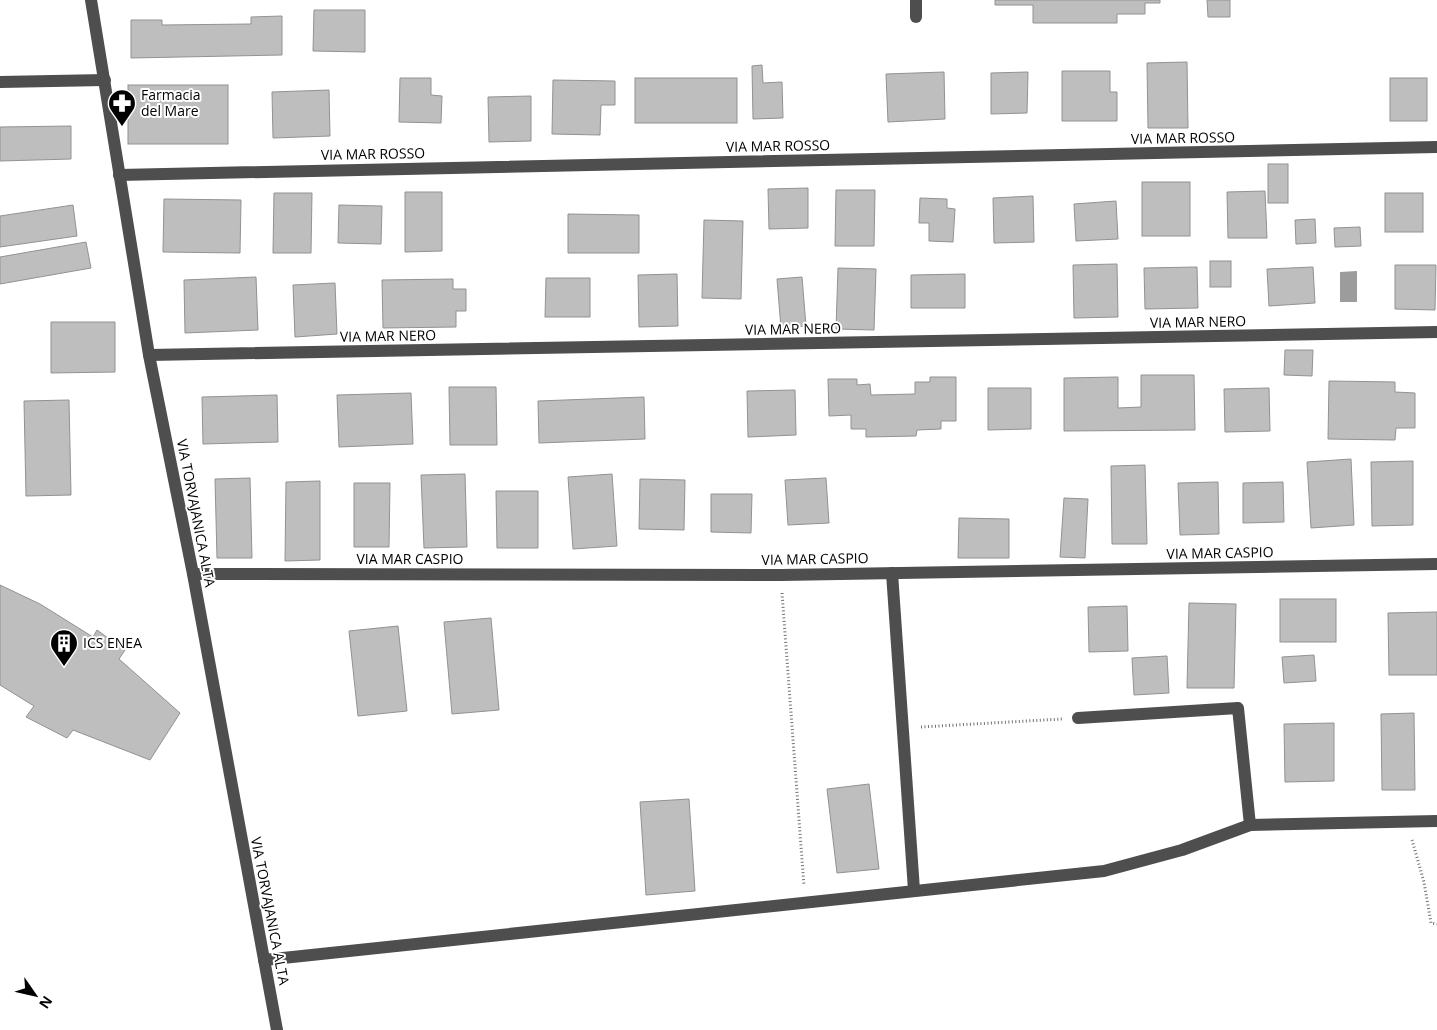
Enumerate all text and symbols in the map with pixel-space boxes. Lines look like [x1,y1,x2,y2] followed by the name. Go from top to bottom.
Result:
[141,85,201,120] place label: Farmacia del Mare
[107,88,137,127] pharmacy icon: Farmacia del Mare
[1131,127,1235,148] street label: VIA MAR ROSSO
[726,135,830,156] street label: VIA MAR ROSSO
[321,143,425,164] street label: VIA MAR ROSSO
[1150,311,1246,332] street label: VIA MAR NERO
[745,318,841,339] street label: VIA MAR NERO
[340,325,436,346] street label: VIA MAR NERO
[173,437,220,589] street label: VIA TORVAJANICA ALTA
[1166,542,1274,563] street label: VIA MAR CASPIO
[761,548,869,569] street label: VIA MAR CASPIO
[356,549,464,568] street label: VIA MAR CASPIO
[49,628,79,667] building icon: ICS ENEA
[83,633,142,652] place label: ICS ENEA
[247,835,294,987] street label: VIA TORVAJANICA ALTA
[10,970,60,1020] north arrow
[35,993,57,1013] text: N

